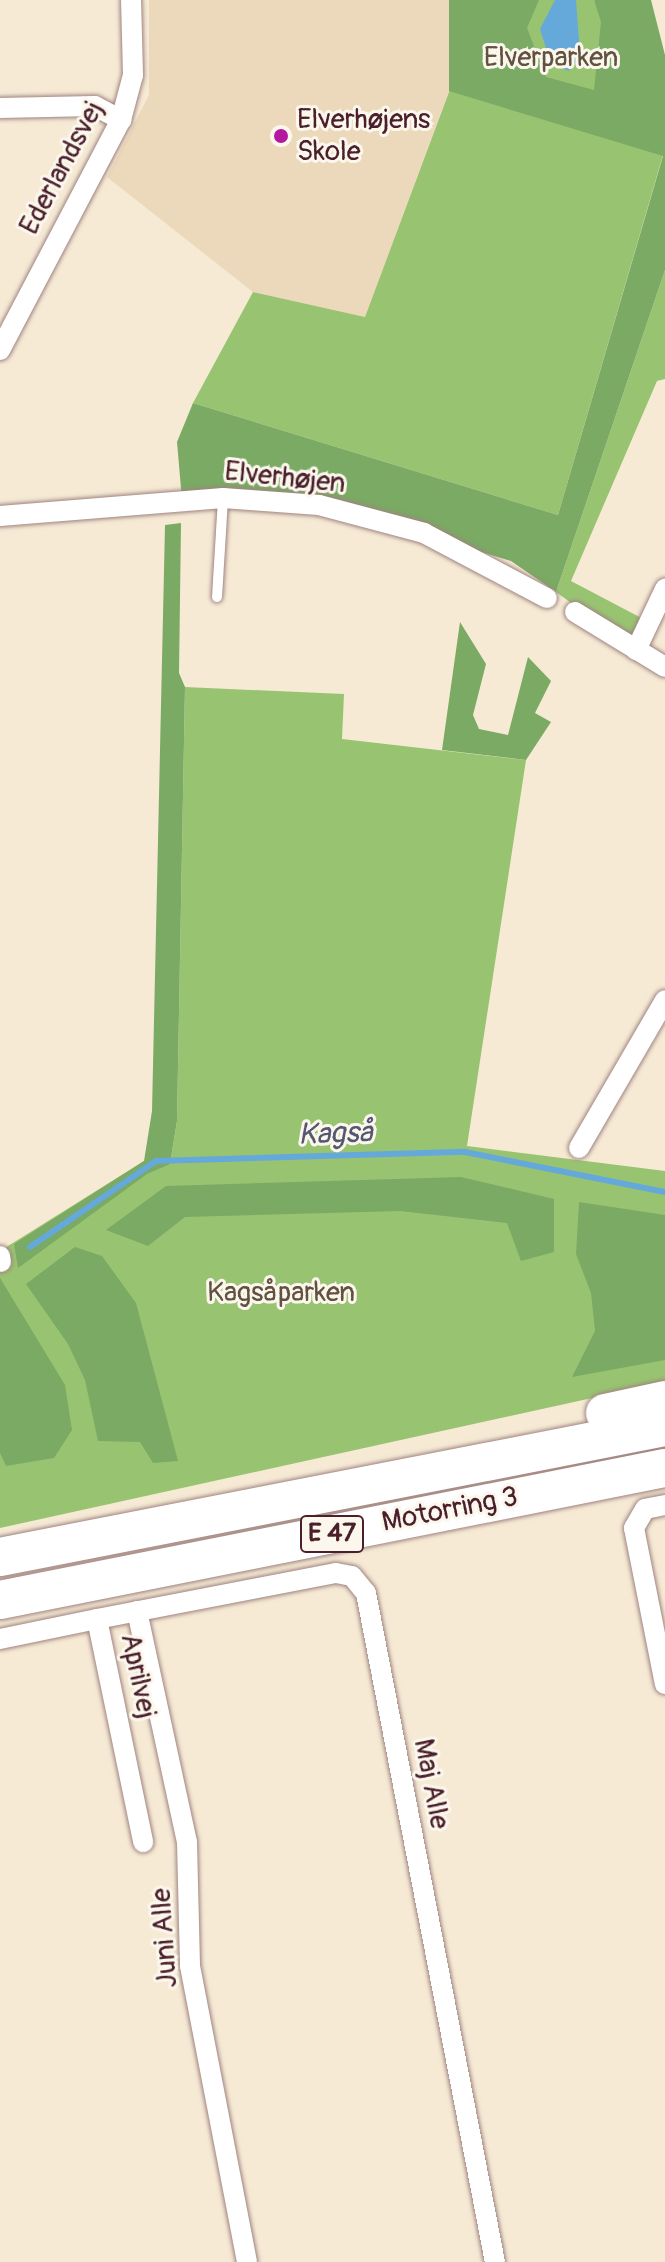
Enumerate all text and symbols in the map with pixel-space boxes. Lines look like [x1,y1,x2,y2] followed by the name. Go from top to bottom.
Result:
[484,41,618,75] park label: Elverparken
[13,96,111,240] street label: Ederlandsvej
[297,103,430,169] place label: Elverhøjens Skole
[272,127,290,145] marker: Elverhøjens Skole
[223,455,347,501] street label: Elverhøjen
[297,1115,375,1153] water label: Kagså
[207,1276,355,1310] park label: Kagsåparken
[379,1480,521,1540] street label: Motorring 3
[300,1512,364,1556] road number: E 47
[113,1631,163,1721] street label: Aprilvej
[406,1736,456,1832] street label: Maj Alle
[145,1887,185,1989] street label: Juni Alle

